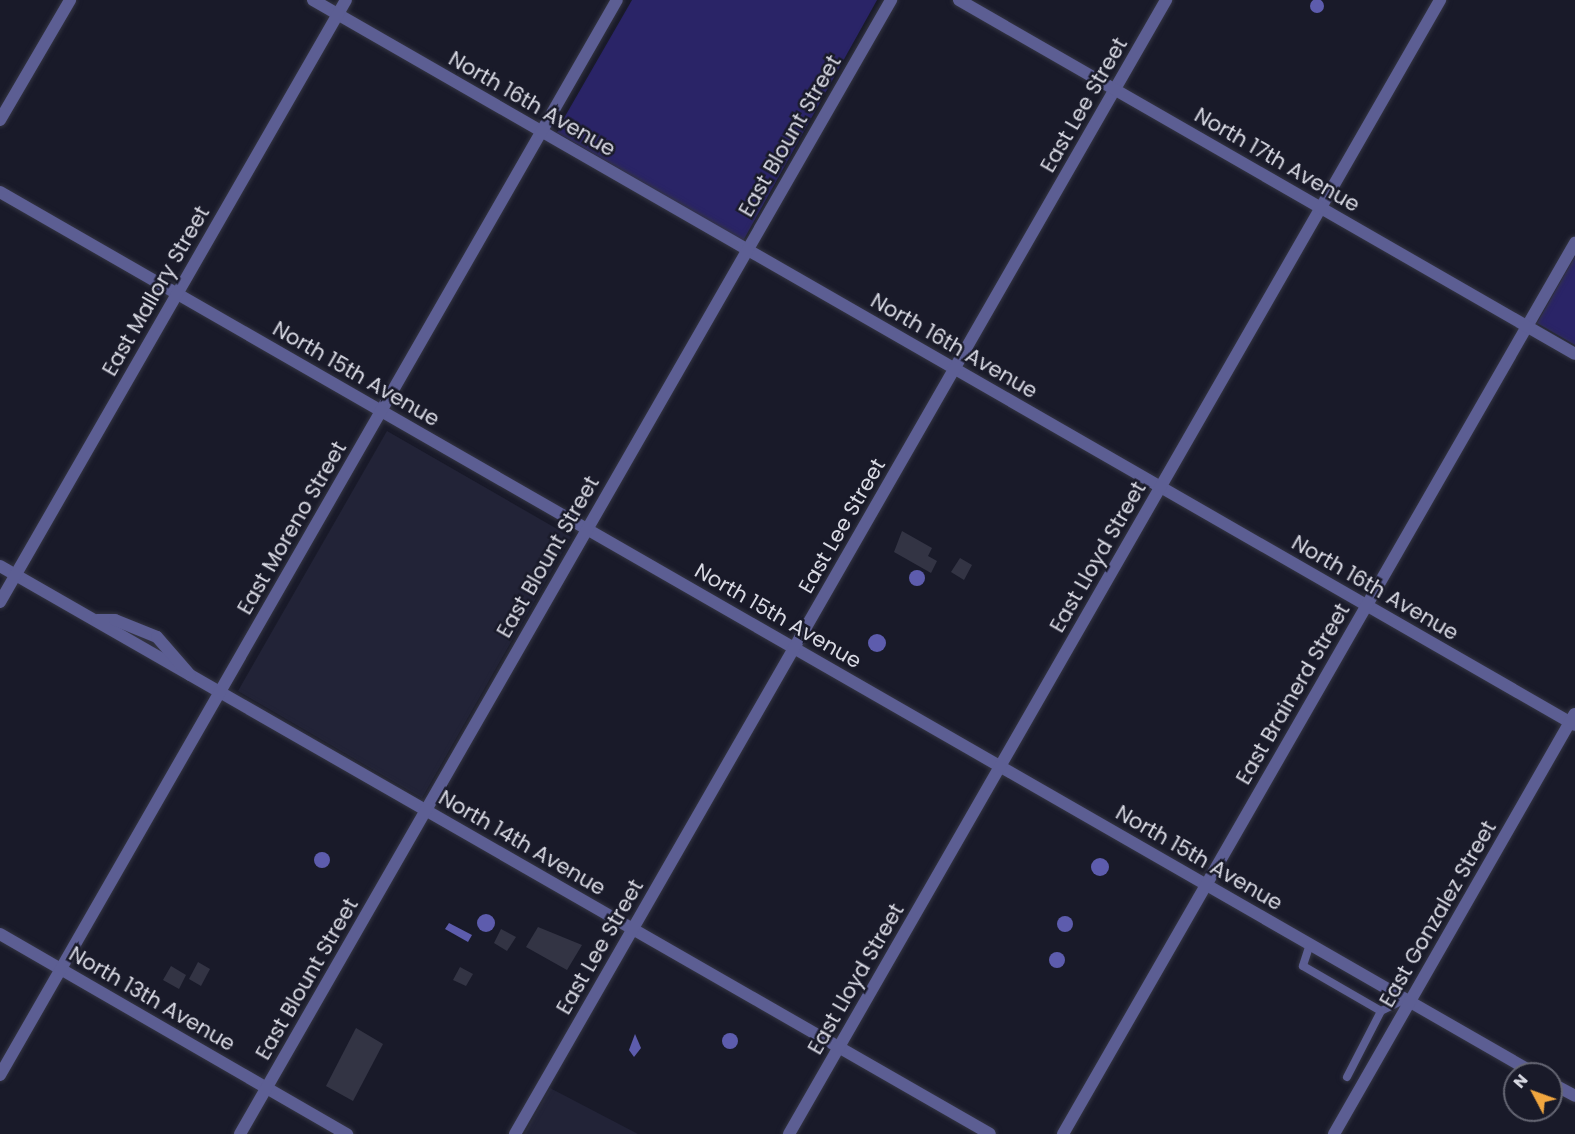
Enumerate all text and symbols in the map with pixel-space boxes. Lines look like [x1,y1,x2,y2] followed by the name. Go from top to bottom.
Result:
[1035,33,1133,177] street label: East Lee Street
[444,46,620,162] street label: North 16th Avenue
[734,51,846,221] street label: East Blount Street
[1190,102,1364,218] street label: North 17th Avenue
[97,202,215,380] street label: East Mallory Street
[866,288,1042,404] street label: North 16th Avenue
[268,316,444,432] street label: North 15th Avenue
[232,437,352,619] street label: East Moreno Street
[793,454,891,598] street label: East Lee Street
[492,472,604,642] street label: East Blount Street
[1045,477,1151,637] street label: East Lloyd Street
[1287,530,1463,646] street label: North 16th Avenue
[690,558,866,674] street label: North 15th Avenue
[1231,599,1355,789] street label: East Brainerd Street
[434,785,610,901] street label: North 14th Avenue
[1111,800,1287,916] street label: North 15th Avenue
[1374,816,1502,1012] street label: East Gonzalez Street
[551,875,649,1019] street label: East Lee Street
[251,894,363,1064] street label: East Blount Street
[803,899,909,1059] street label: East Lloyd Street
[65,941,239,1057] street label: North 13th Avenue
[1503,1062,1563,1122] north arrow
[1508,1069,1533,1093] text: N

